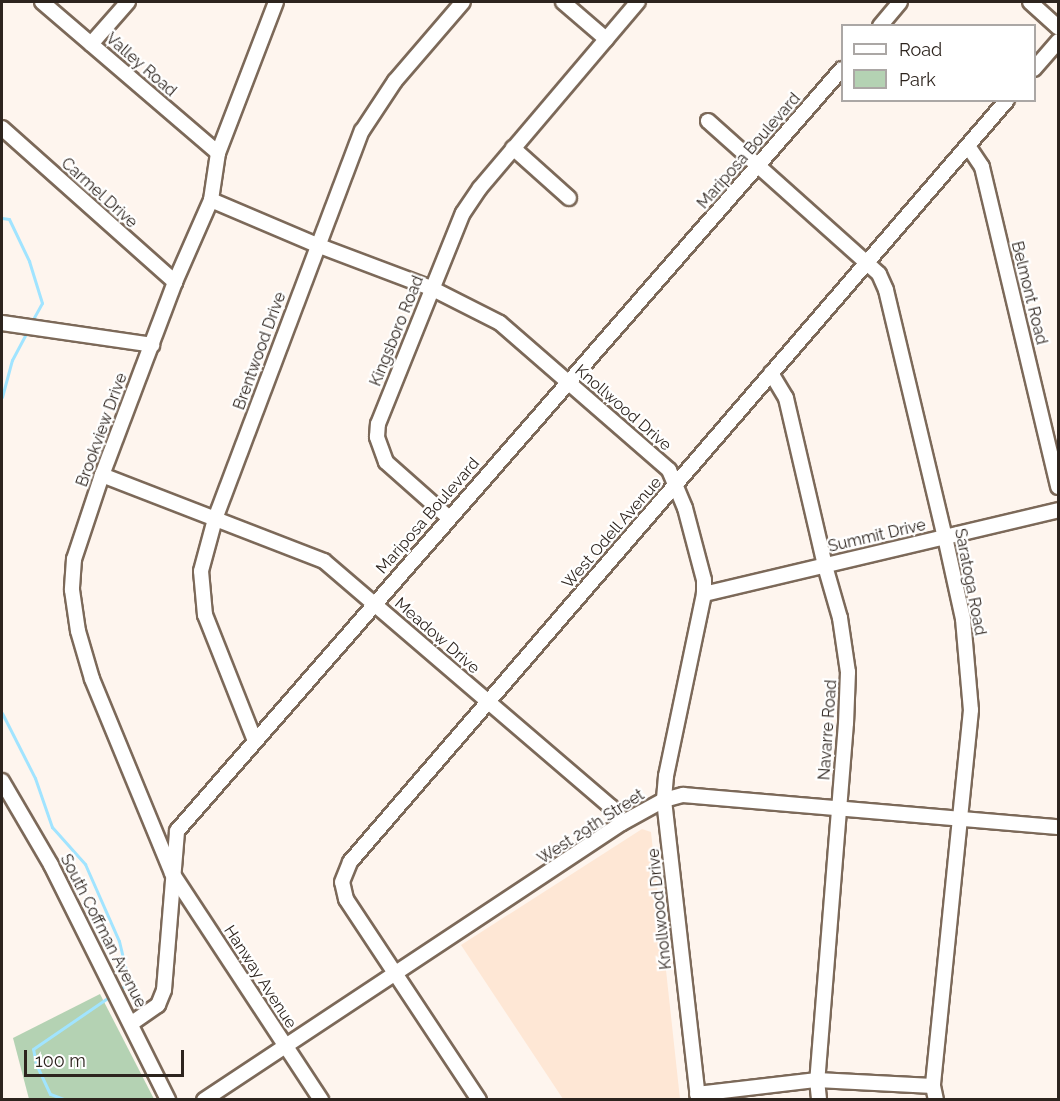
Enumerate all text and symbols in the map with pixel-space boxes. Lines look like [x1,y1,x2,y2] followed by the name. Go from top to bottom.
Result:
[841,24,1036,102] legend
[102,29,180,101] street label: Valley Road
[899,39,942,60] text: Road
[899,69,936,90] text: Park
[693,89,805,213] street label: Mariposa Boulevard
[57,154,141,232] street label: Carmel Drive
[1007,239,1051,347] street label: Belmont Road
[366,273,428,389] street label: Kingsboro Road
[230,289,290,413] street label: Brentwood Drive
[571,361,675,455] street label: Knollwood Drive
[72,370,132,490] street label: Brookview Drive
[372,454,484,578] street label: Mariposa Boulevard
[558,473,666,593] street label: West Odell Avenue
[826,515,928,557] street label: Summit Drive
[950,527,990,637] street label: Saratoga Road
[391,594,483,678] street label: Meadow Drive
[815,679,841,781] street label: Navarre Road
[534,785,648,869] street label: West 29th Street
[644,848,676,970] street label: Knollwood Drive
[56,851,150,1011] street label: South Coffman Avenue
[219,922,301,1032] street label: Hanway Avenue
[27,1038,188,1076] scale bar
[35,1050,86,1071] text: 100 m

